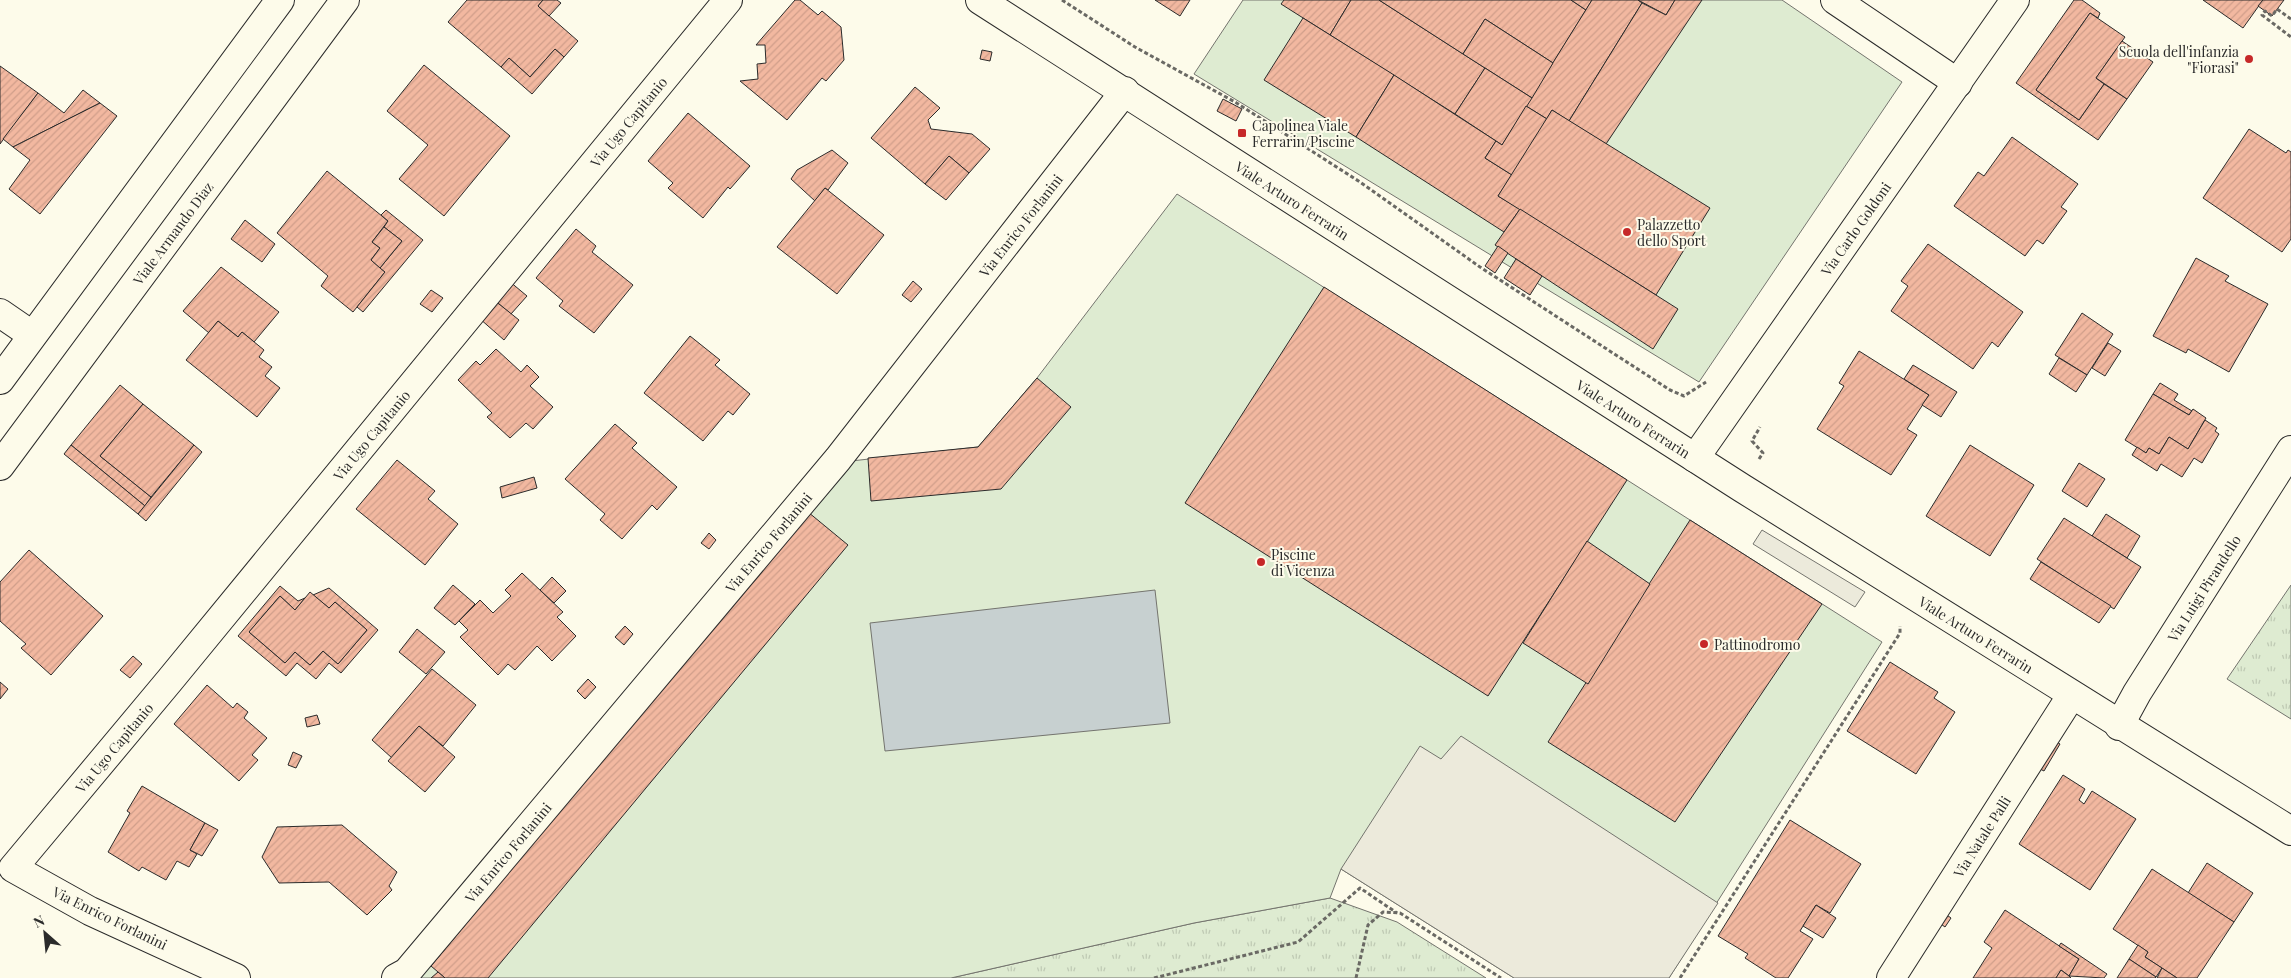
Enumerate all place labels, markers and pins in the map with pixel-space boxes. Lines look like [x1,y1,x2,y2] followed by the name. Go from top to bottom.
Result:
[2119,42,2239,77] place label: Scuola dell'infanzia "Fiorasi"
[2243,53,2255,65] marker: Scuola dell'infanzia "Fiorasi"
[1252,116,1355,151] place label: Capolinea Viale Ferrarin/Piscine
[1236,127,1248,139] marker: Capolinea Viale Ferrarin/Piscine
[1637,215,1707,250] place label: Palazzetto dello Sport
[1621,226,1633,238] marker: Palazzetto dello Sport
[1271,545,1335,580] place label: Piscine di Vicenza
[1255,556,1267,568] marker: Piscine di Vicenza
[1714,635,1801,654] place label: Pattinodromo
[1698,638,1710,650] marker: Pattinodromo

